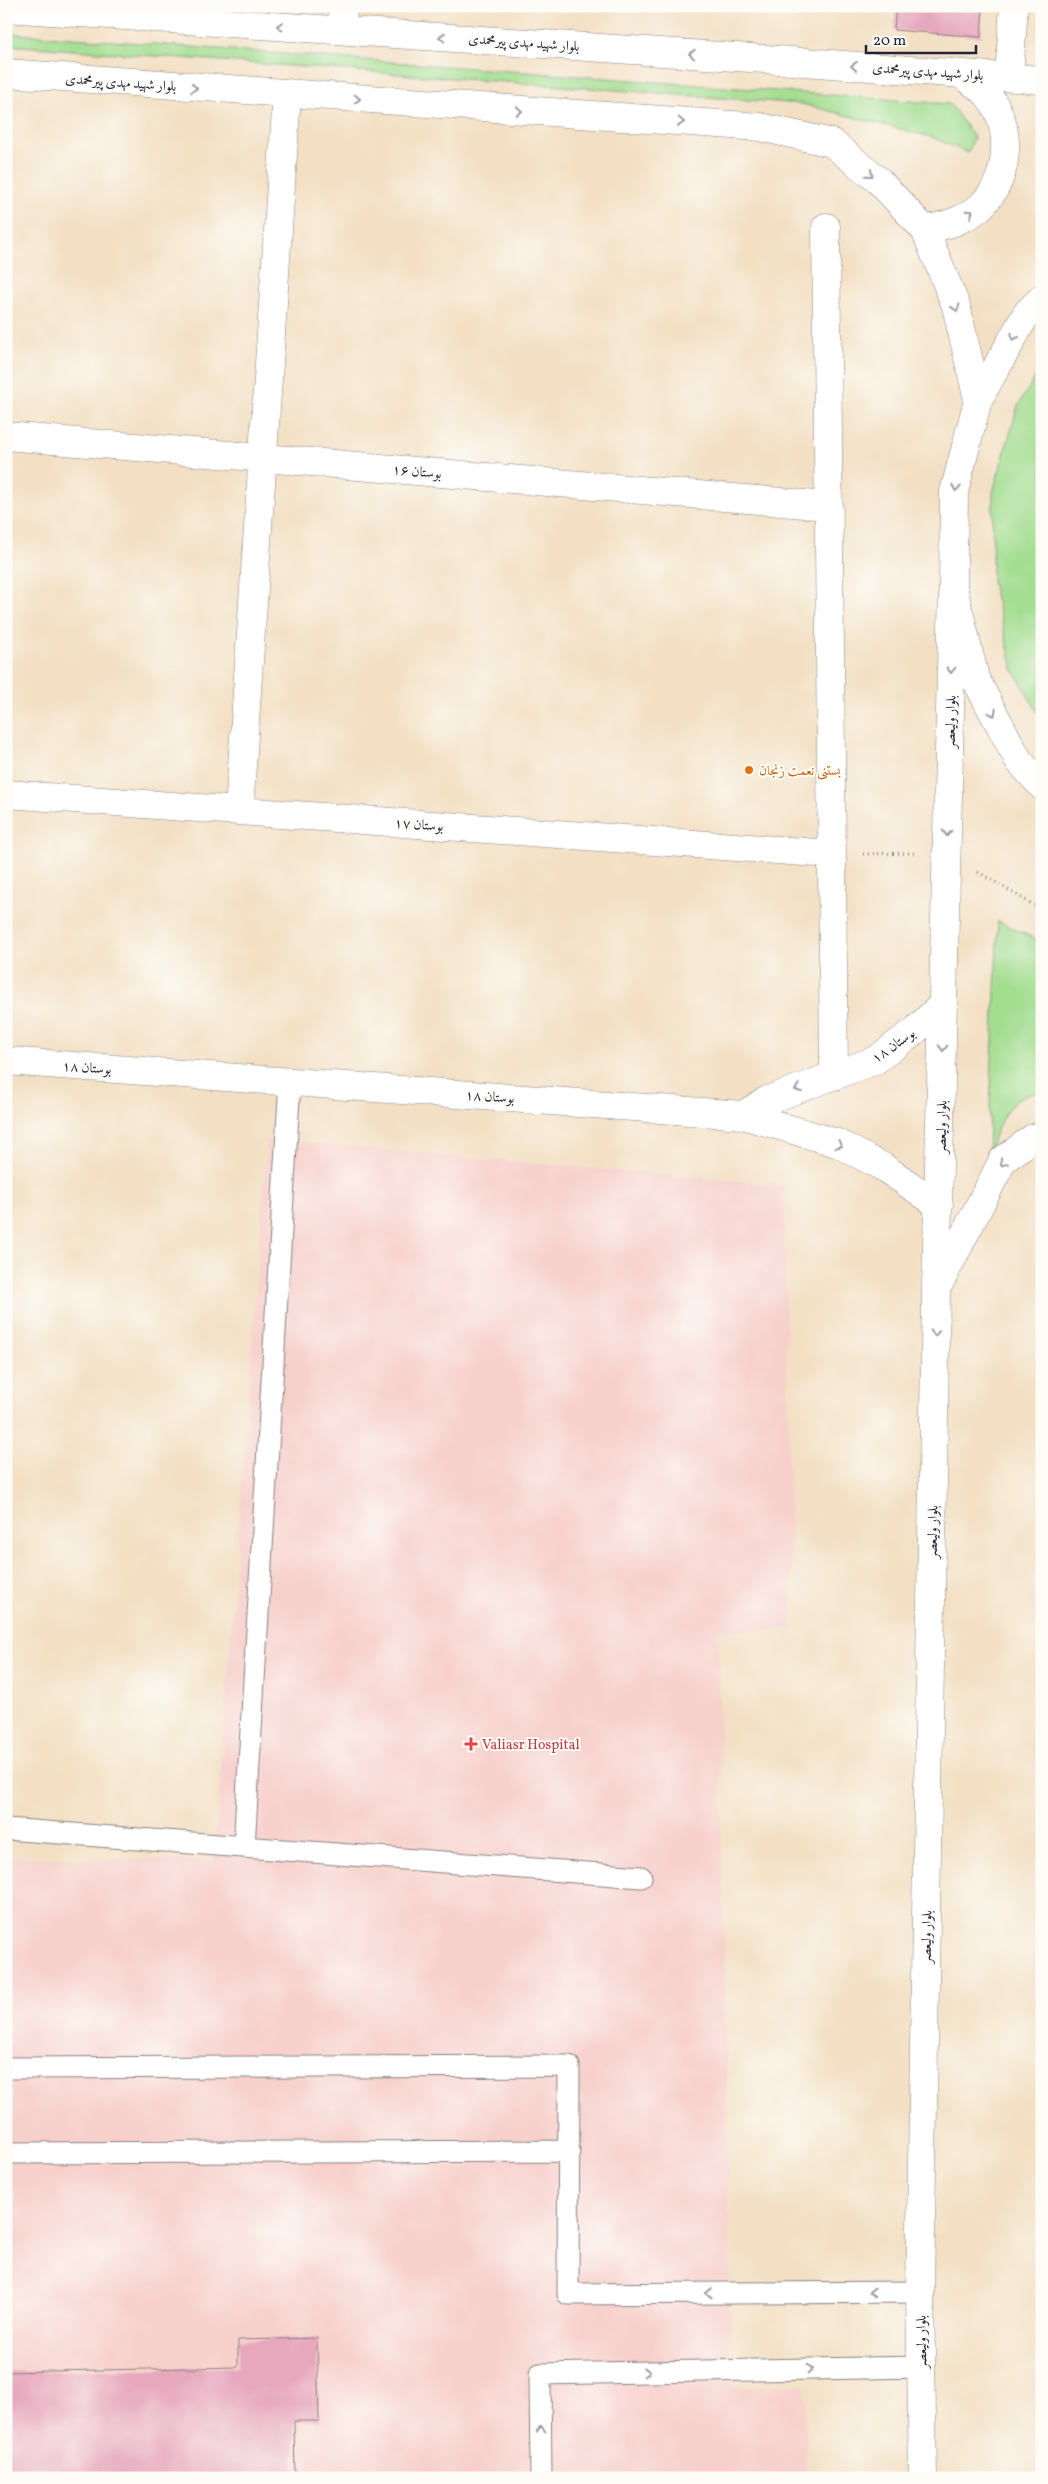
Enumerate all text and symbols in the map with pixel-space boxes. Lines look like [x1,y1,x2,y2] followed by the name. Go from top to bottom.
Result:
[276,20,284,31] one-way arrow
[866,22,976,54] scale bar
[468,30,581,57] street label: بلوار شهید مهدی پیرمحمدی
[438,31,446,42] one-way arrow
[873,31,906,52] text: 20 m
[687,48,695,59] one-way arrow
[872,59,985,86] street label: بلوار شهید مهدی پیرمحمدی
[849,61,857,72] one-way arrow
[65,70,178,97] street label: بلوار شهید مهدی پیرمحمدی
[191,82,199,93] one-way arrow
[353,94,361,105] one-way arrow
[515,105,523,116] one-way arrow
[677,116,685,127] one-way arrow
[864,168,873,176] one-way arrow
[965,210,974,220] one-way arrow
[950,303,960,311] one-way arrow
[1010,332,1020,341] one-way arrow
[392,461,443,484] street label: بوستان ۱۶
[951,483,961,492] one-way arrow
[946,667,956,675] one-way arrow
[941,695,961,751] street label: بلوار ولیعصر
[987,707,997,716] one-way arrow
[759,762,841,781] place label: بستنی نعمت زنجان
[743,764,755,776] marker: بستنی نعمت زنجان
[394,814,444,837] street label: بوستان ۱۷
[942,829,953,837] one-way arrow
[868,1024,920,1068] street label: بوستان ۱۸
[938,1044,948,1052] one-way arrow
[62,1057,112,1080] street label: بوستان ۱۸
[794,1083,803,1093] one-way arrow
[465,1086,515,1109] street label: بوستان ۱۸
[932,1100,952,1156] street label: بلوار ولیعصر
[834,1139,843,1150] one-way arrow
[1000,1157,1009,1167] one-way arrow
[930,1329,940,1337] one-way arrow
[923,1505,943,1561] street label: بلوار ولیعصر
[482,1736,580,1755] place label: Valiasr Hospital
[464,1737,478,1751] marker: Valiasr Hospital
[917,1910,937,1966] street label: بلوار ولیعصر
[867,2287,875,2298] one-way arrow
[705,2288,712,2298] one-way arrow
[913,2315,933,2371] street label: بلوار ولیعصر
[806,2364,814,2374] one-way arrow
[644,2367,651,2377] one-way arrow
[535,2425,546,2433] one-way arrow

